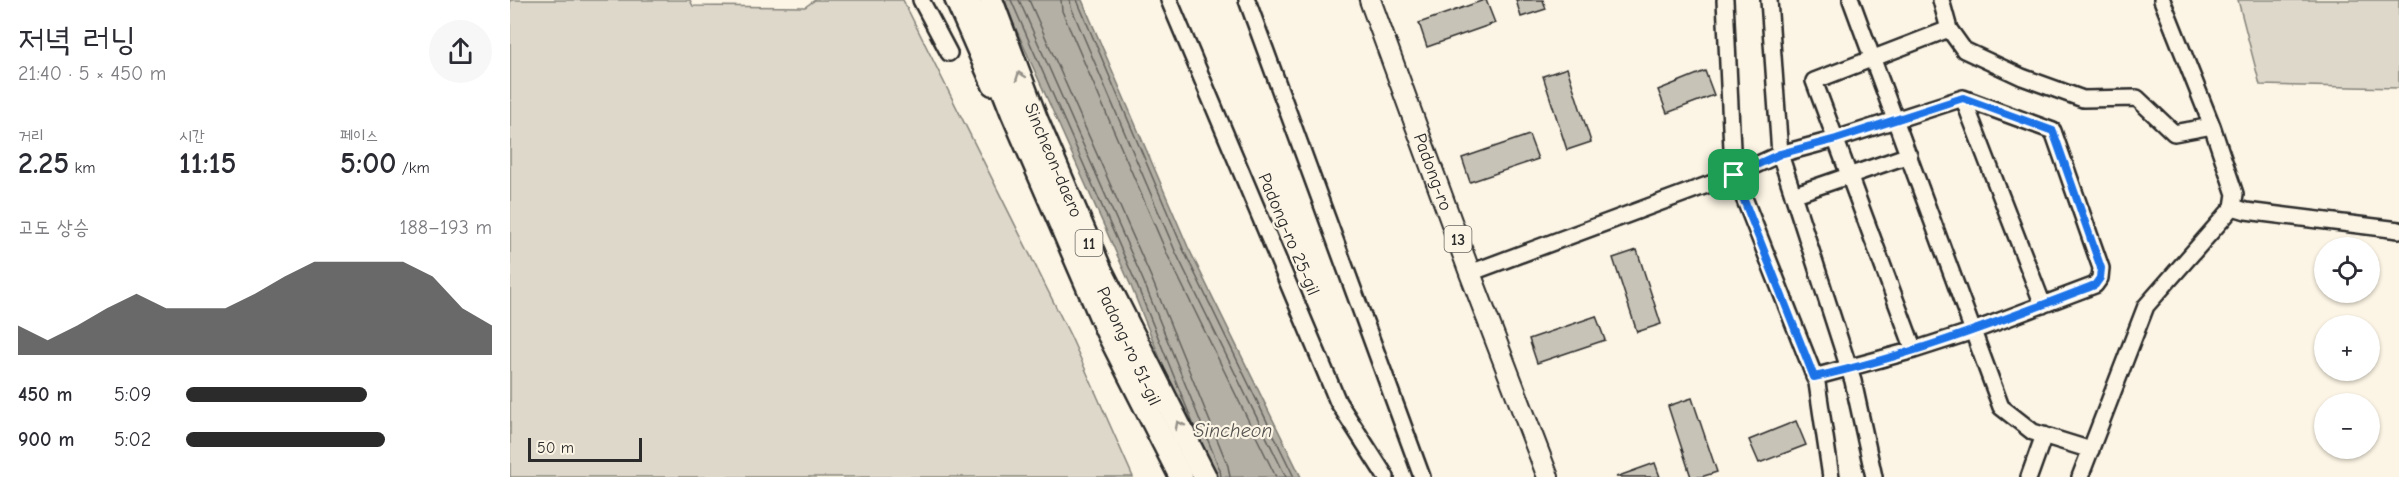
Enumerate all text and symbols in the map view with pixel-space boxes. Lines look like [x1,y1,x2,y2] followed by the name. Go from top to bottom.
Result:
[18,20,136,58] text: 저녁 러닝
[429,20,492,83] button: share
[18,62,166,85] text: 21:40 · 5 × 450 m
[1015,71,1027,82] one-way arrow
[1020,100,1087,221] street label: Sincheon-daero
[18,127,44,145] text: 거리
[179,127,205,145] text: 시간
[340,127,379,145] text: 페이스
[1409,130,1456,214] street label: Padong-ro
[18,146,69,181] text: 2.25
[179,146,237,181] text: 11:15
[340,146,396,181] text: 5:00
[1708,149,1759,200] pin
[1717,158,1750,191] icon: arrive
[69,159,96,177] text: km
[396,159,430,177] text: /km
[1253,170,1324,298] street label: Padong-ro 25-gil
[18,216,89,239] text: 고도 상승
[400,216,492,239] text: 188–193 m
[1444,226,1472,252] road number: 13
[1076,230,1102,256] road number: 11
[2314,237,2380,459] map controls
[2314,237,2380,303] button: locate
[1092,284,1165,409] street label: Padong-ro 51-gil
[2314,315,2380,381] button: +
[18,383,72,406] text: 450 m
[114,383,151,406] text: 5:09
[2314,393,2380,459] button: −
[1194,419,1272,442] water label: Sincheon
[1175,420,1187,431] one-way arrow
[18,428,74,451] text: 900 m
[114,428,151,451] text: 5:02
[528,435,642,462] scale bar
[537,439,574,457] text: 50 m

